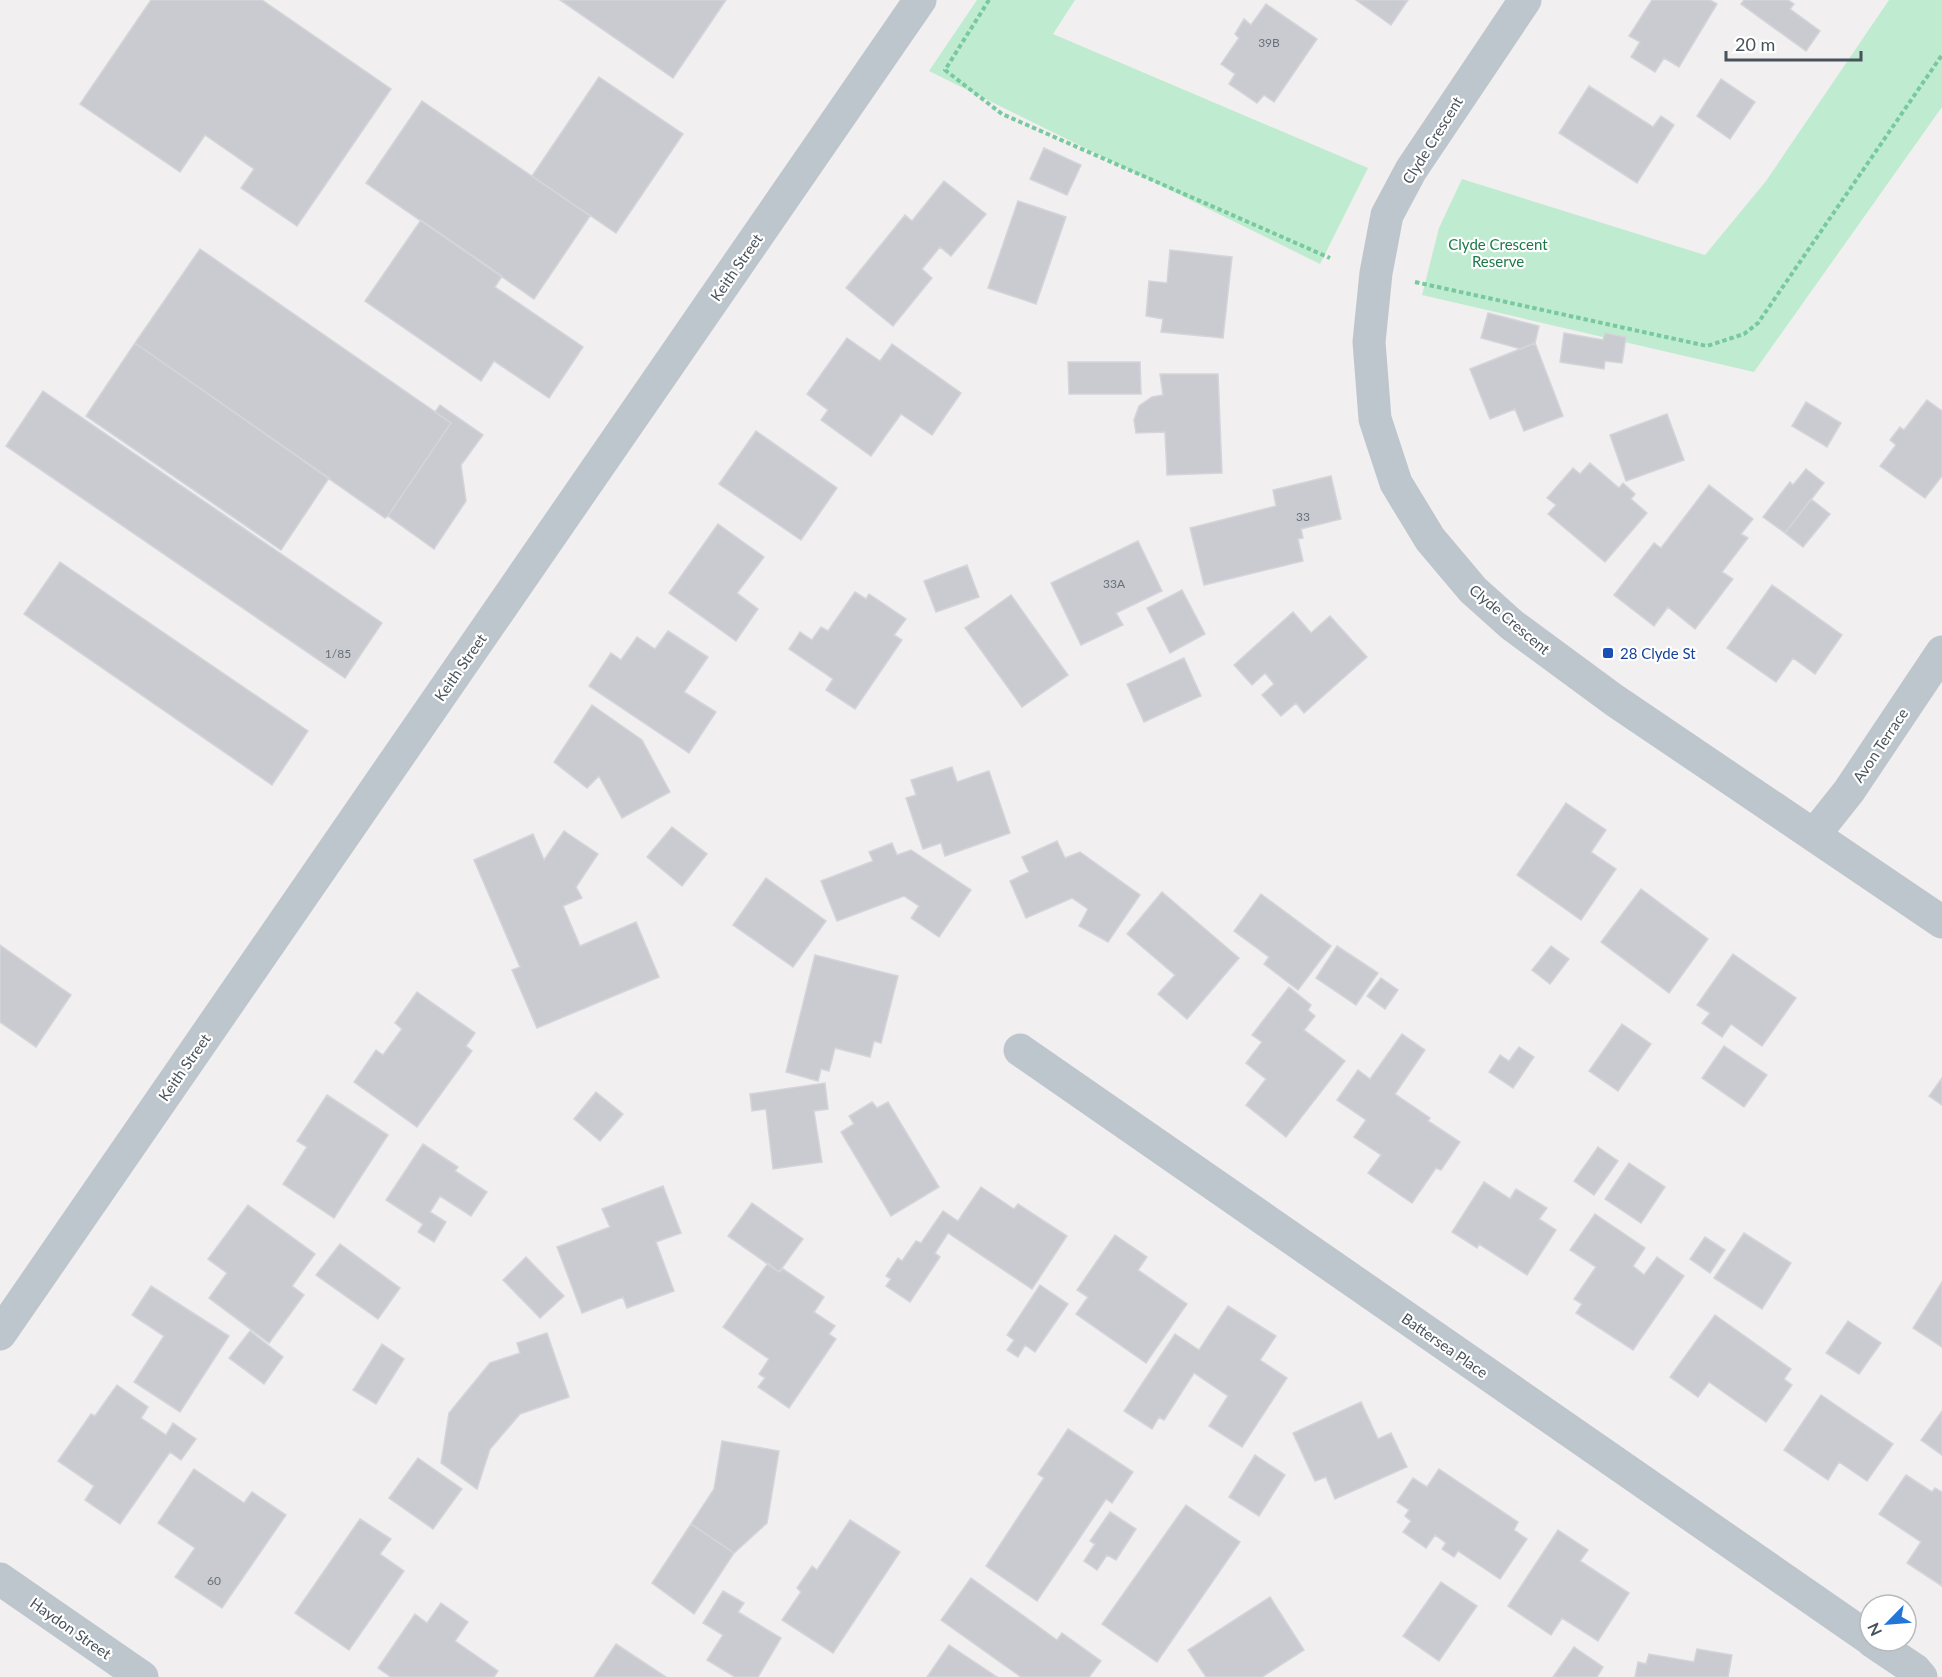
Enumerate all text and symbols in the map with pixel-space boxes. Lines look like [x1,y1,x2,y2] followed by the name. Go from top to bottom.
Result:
[1726,24,1861,62] scale bar
[1735,33,1775,55] text: 20 m
[1258,35,1280,50] house number: 39B
[1398,93,1466,187] street label: Clyde Crescent
[706,229,766,304] street label: Keith Street
[1448,235,1548,270] park label: Clyde Crescent Reserve
[1296,509,1310,524] house number: 33
[1103,576,1126,591] house number: 33A
[1466,580,1554,658] street label: Clyde Crescent
[430,629,490,704] street label: Keith Street
[1620,644,1696,662] place label: 28 Clyde St
[325,646,351,661] house number: 1/85
[1601,646,1615,660] marker: 28 Clyde St
[1849,704,1911,785] street label: Avon Terrace
[154,1029,214,1104] street label: Keith Street
[1398,1309,1492,1381] street label: Battersea Place
[207,1573,221,1588] house number: 60
[27,1593,115,1663] street label: Haydon Street
[1858,1593,1918,1653] north arrow
[1863,1620,1885,1639] text: N

